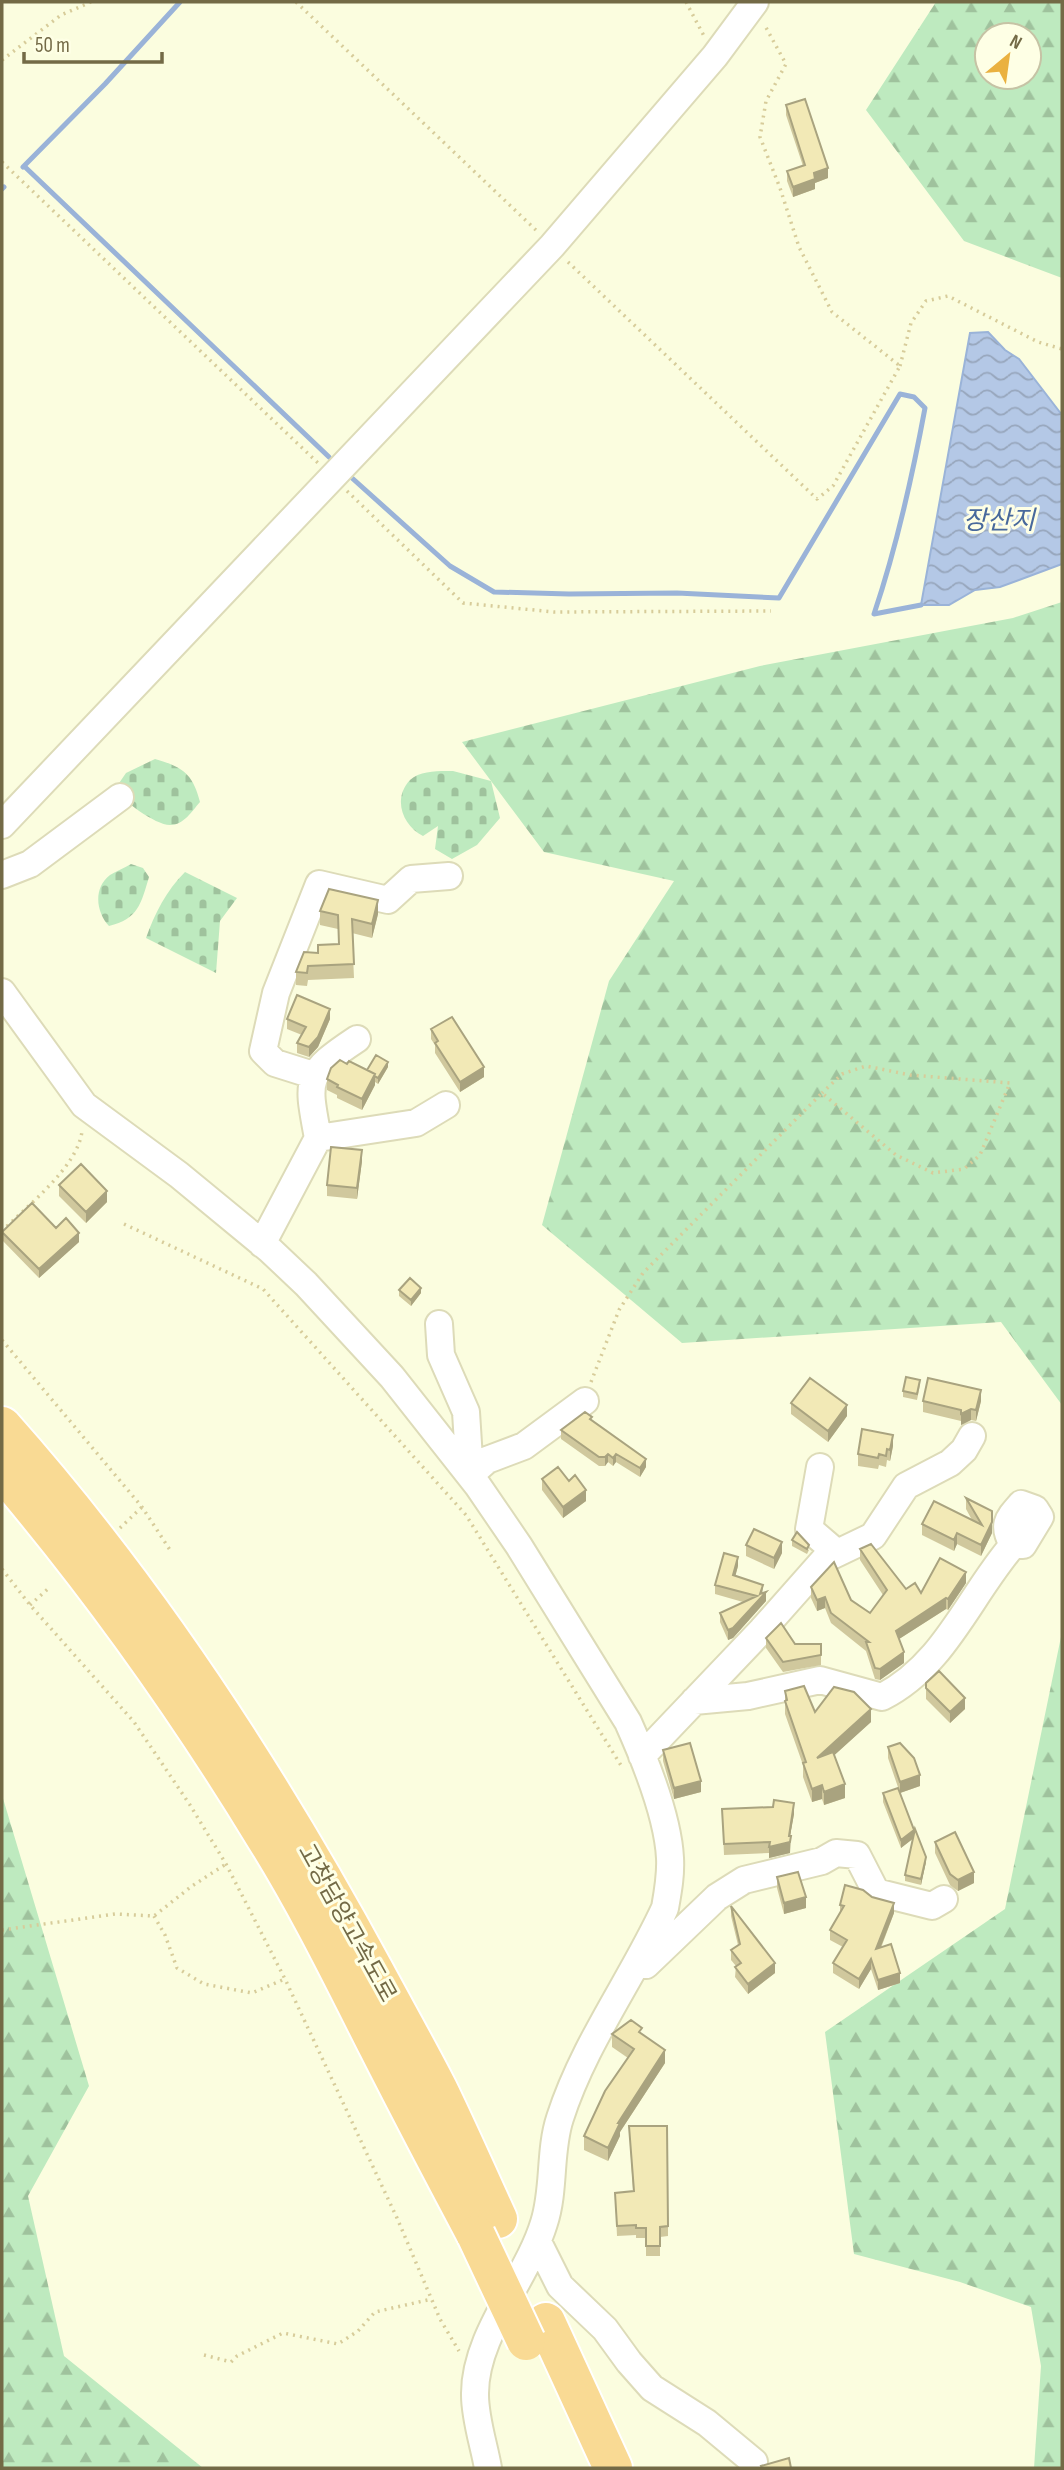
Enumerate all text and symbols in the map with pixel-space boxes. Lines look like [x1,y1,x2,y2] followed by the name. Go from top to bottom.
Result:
[24,21,163,65] scale bar
[973,21,1043,91] north arrow
[1005,30,1026,55] text: N
[35,33,70,58] text: 50 m
[963,506,1037,537] water label: 장산지
[291,1839,403,2007] street label: 고창담양고속도로

